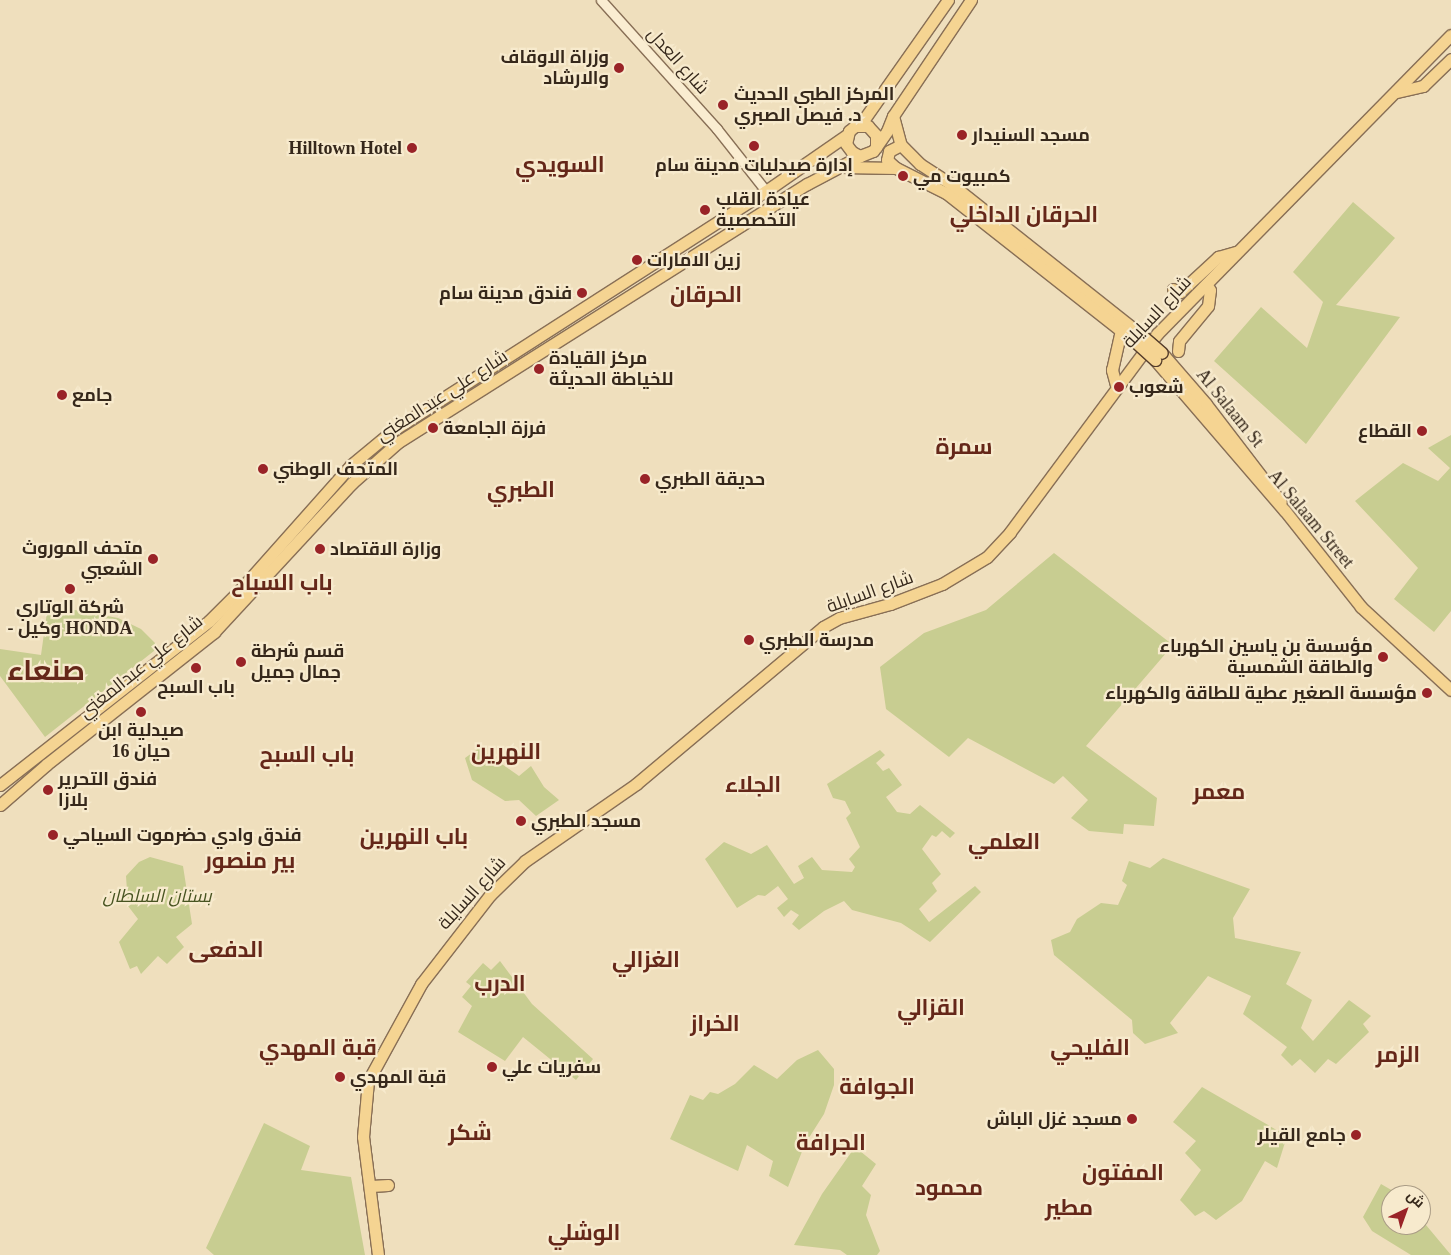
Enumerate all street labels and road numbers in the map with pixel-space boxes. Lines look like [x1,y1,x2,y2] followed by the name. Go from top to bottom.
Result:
[642,23,714,99] street label: شارع العدل
[1118,271,1196,353] street label: شارع السايلة
[372,345,512,447] street label: شارع علي عبدالمغني
[1192,364,1268,452] street label: Al Salaam St
[1264,465,1358,573] street label: Al Salaam Street
[824,566,916,618] street label: شارع السايلة
[75,611,207,723] street label: شارع علي عبدالمغني
[434,852,510,934] street label: شارع السايلة

